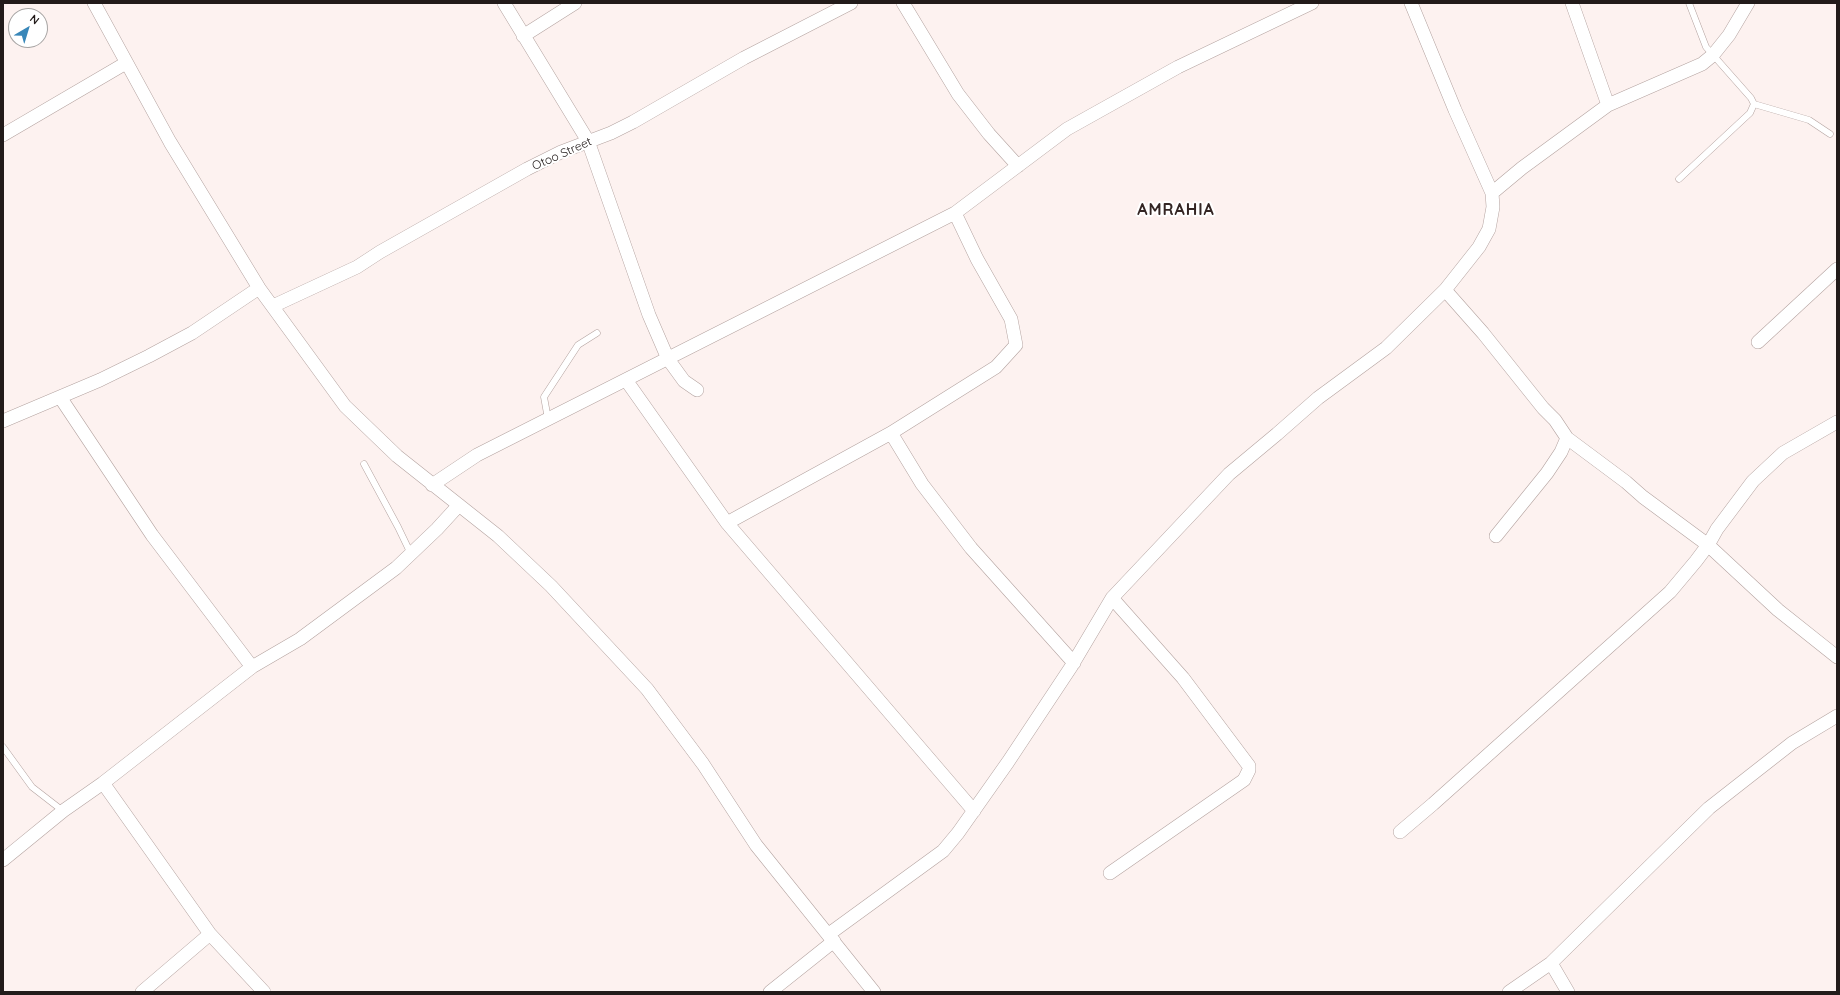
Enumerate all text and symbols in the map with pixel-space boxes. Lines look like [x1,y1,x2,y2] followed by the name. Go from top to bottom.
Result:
[8,8,48,48] north arrow
[27,11,42,27] text: N
[530,134,594,174] street label: Otoo Street
[1137,200,1215,220] district label: AMRAHIA

